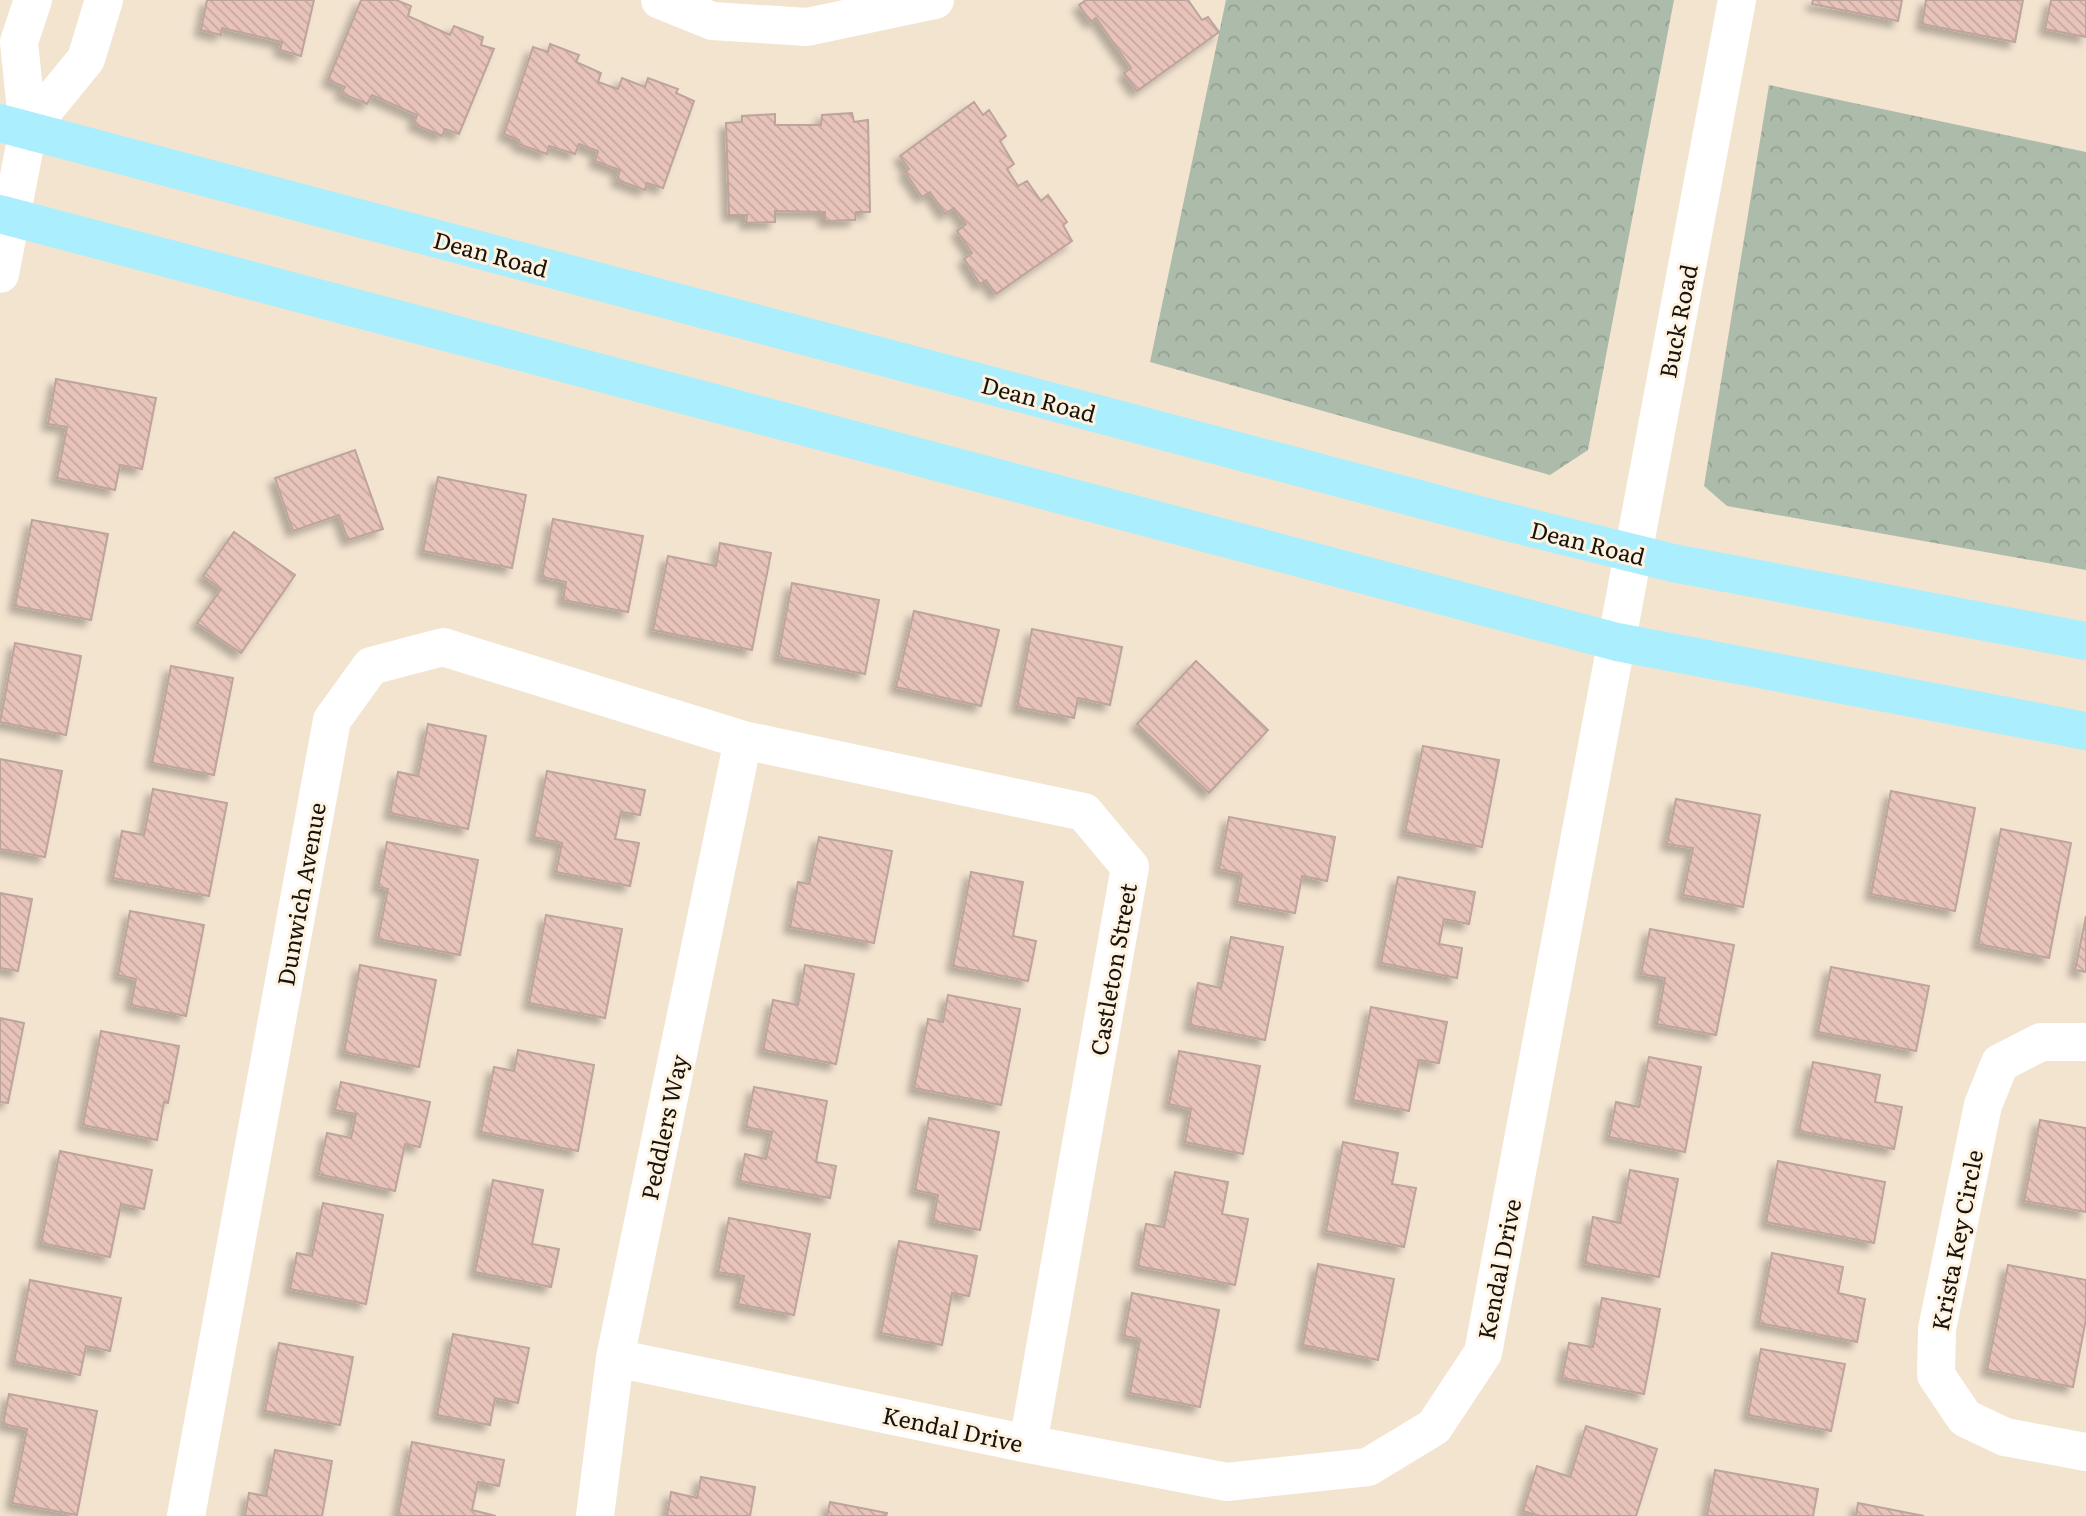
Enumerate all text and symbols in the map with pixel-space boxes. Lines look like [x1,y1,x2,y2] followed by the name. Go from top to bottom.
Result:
[430,221,552,285] street label: Dean Road
[1649,261,1705,381] street label: Buck Road
[978,366,1100,430] street label: Dean Road
[1527,511,1649,573] street label: Dean Road
[267,799,333,988] street label: Dunwich Avenue
[1080,879,1144,1058] street label: Castleton Street
[631,1050,695,1203] street label: Peddlers Way
[1922,1147,1990,1333] street label: Krista Key Circle
[1468,1196,1528,1342] street label: Kendal Drive
[880,1397,1026,1459] street label: Kendal Drive

